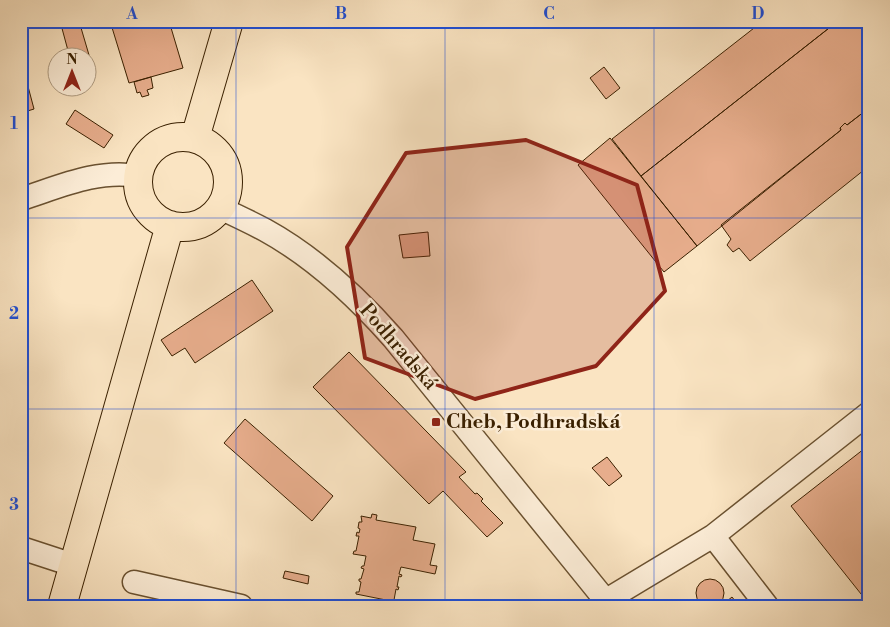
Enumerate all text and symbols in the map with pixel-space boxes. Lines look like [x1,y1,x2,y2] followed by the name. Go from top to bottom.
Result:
[125,4,138,24] text: A
[335,4,347,24] text: B
[543,4,555,24] text: C
[752,4,765,24] text: D
[48,48,98,98] north arrow
[66,51,78,69] text: N
[10,114,18,134] text: 1
[354,298,443,396] street label: Podhradská
[9,304,19,324] text: 2
[446,410,620,435] place label: Cheb, Podhradská
[430,416,442,428] marker: Cheb, Podhradská
[9,495,19,515] text: 3

